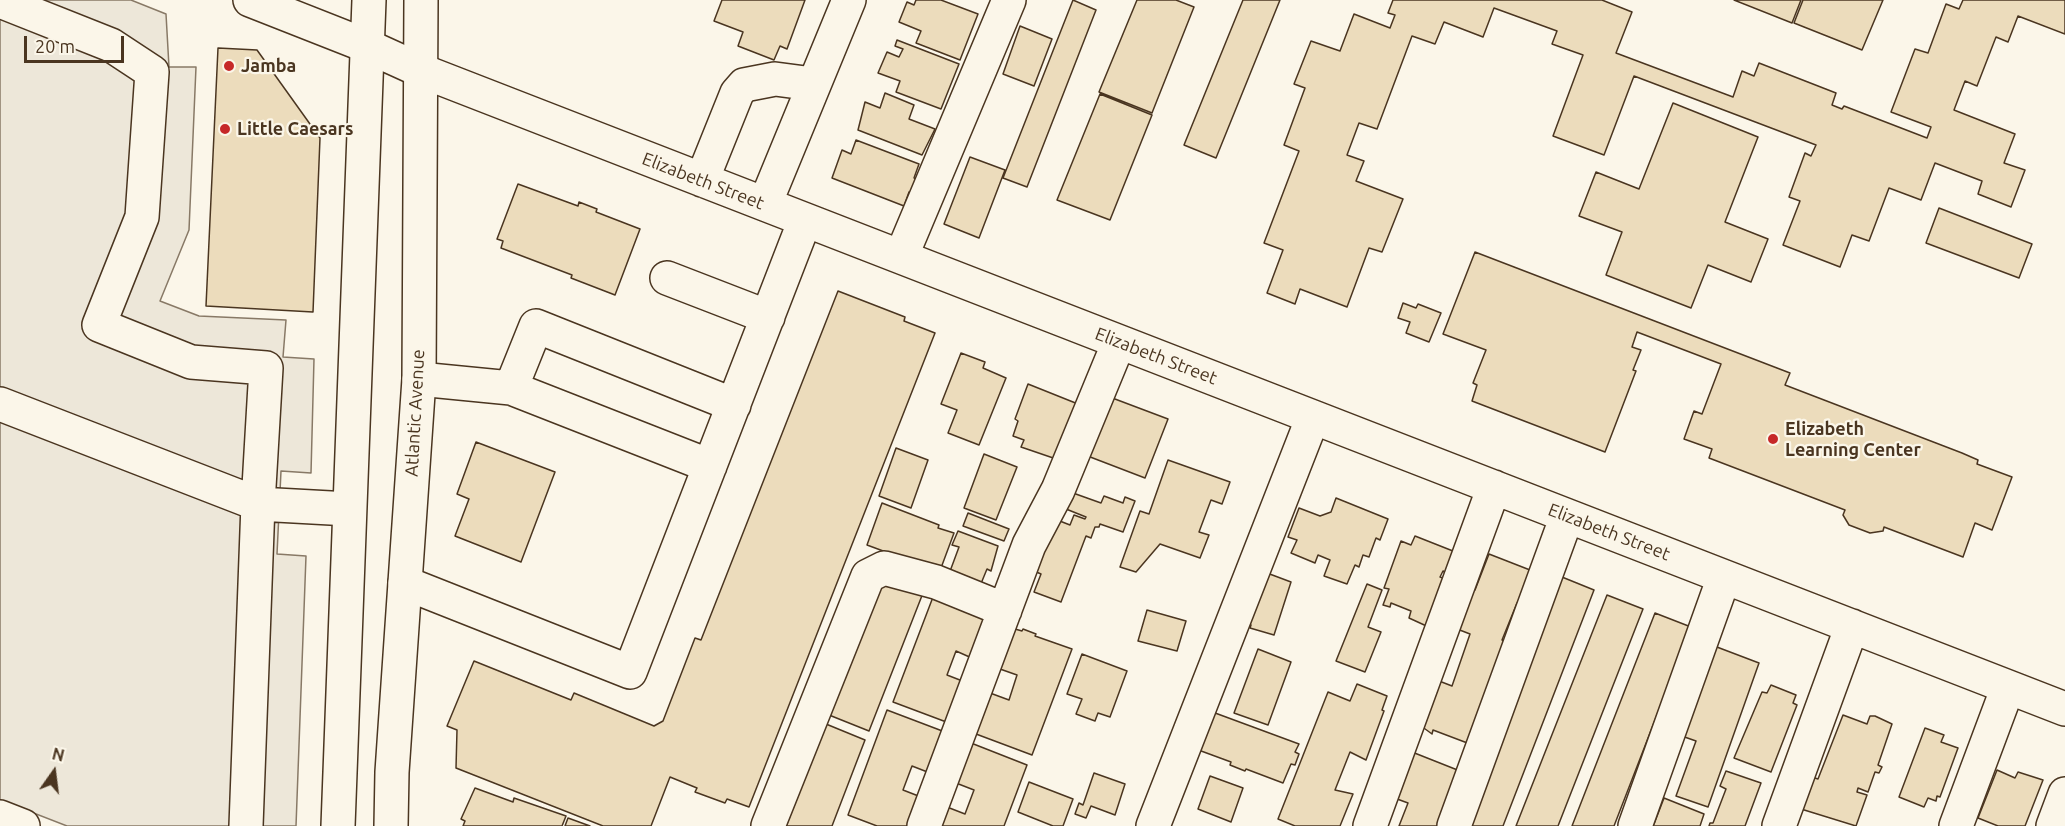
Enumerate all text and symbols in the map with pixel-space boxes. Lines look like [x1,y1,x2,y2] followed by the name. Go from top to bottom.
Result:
[27,24,128,62] scale bar
[35,36,75,56] text: 20 m
[241,55,296,77] place label: Jamba
[222,59,236,73] marker: Jamba
[237,118,353,140] place label: Little Caesars
[218,122,232,136] marker: Little Caesars
[639,148,767,214] street label: Elizabeth Street
[1092,323,1220,389] street label: Elizabeth Street
[401,349,429,477] street label: Atlantic Avenue
[1785,418,1921,460] place label: Elizabeth Learning Center
[1766,432,1780,446] marker: Elizabeth Learning Center
[1545,499,1673,565] street label: Elizabeth Street
[24,742,84,802] north arrow
[50,744,66,765] text: N

